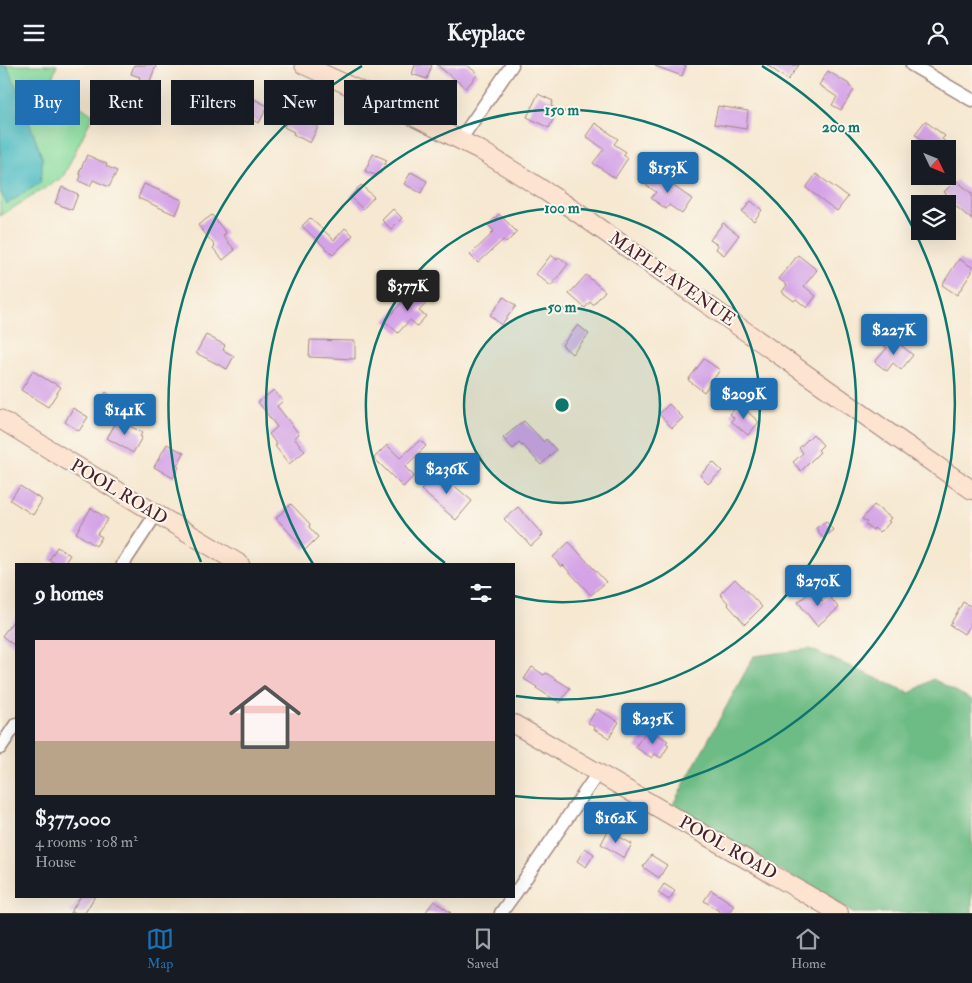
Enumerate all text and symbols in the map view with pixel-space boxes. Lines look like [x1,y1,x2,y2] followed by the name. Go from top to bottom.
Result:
[20,19,48,47] icon: menu
[447,19,525,47] text: Keyplace
[924,19,952,47] icon: person
[15,80,80,125] chip: Buy
[90,80,161,125] chip: Rent
[171,80,254,125] chip: Filters
[264,80,334,125] chip: New
[344,80,457,125] chip: Apartment
[545,101,579,120] text: 150 m
[822,118,860,137] text: 200 m
[911,140,956,185] north arrow
[911,140,956,240] map controls
[633,151,703,194] pin: $153K
[648,158,688,178] text: $153K
[911,195,956,240] button: layers
[544,199,580,218] text: 100 m
[604,227,740,331] street label: MAPLE AVENUE
[373,269,443,312] pin: $377K
[387,276,429,296] text: $377K
[548,298,577,317] text: 50 m
[859,313,929,356] pin: $227K
[872,320,916,340] text: $227K
[709,377,779,420] pin: $209K
[722,384,766,404] text: $209K
[90,393,160,436] pin: $141K
[553,396,571,414] centre of rings
[105,400,145,420] text: $141K
[412,453,482,495] pin: $236K
[66,454,172,530] street label: POOL ROAD
[426,459,468,479] text: $236K
[783,565,853,607] pin: $270K
[796,571,840,591] text: $270K
[467,579,495,607] icon: filters
[35,580,104,607] text: 9 homes
[220,672,310,762] icon: home
[618,703,688,745] pin: $235K
[632,709,674,729] text: $235K
[581,801,651,844] pin: $162K
[35,805,111,832] text: $377,000
[595,808,637,828] text: $162K
[675,811,781,885] street label: POOL ROAD
[35,832,138,852] text: 4 rooms · 108 m²
[35,852,76,872] text: House
[146,925,174,972] tab: Map
[467,925,499,972] tab: Saved
[791,925,826,972] tab: Home

